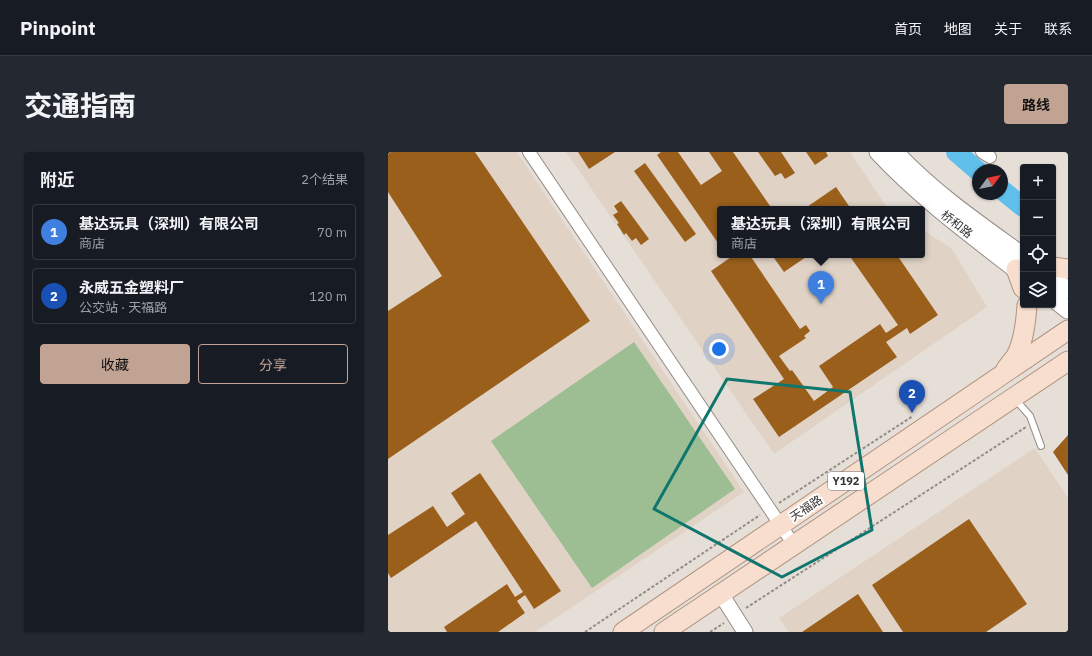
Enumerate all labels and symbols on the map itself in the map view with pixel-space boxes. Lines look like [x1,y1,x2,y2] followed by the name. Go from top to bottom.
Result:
[972,164,1008,200] north arrow
[938,207,976,241] street label: 桥和路
[808,271,834,304] pin: 1
[709,339,729,359] your location
[899,380,925,413] pin: 2
[828,472,864,490] road number: Y192
[787,492,825,524] street label: 天福路

